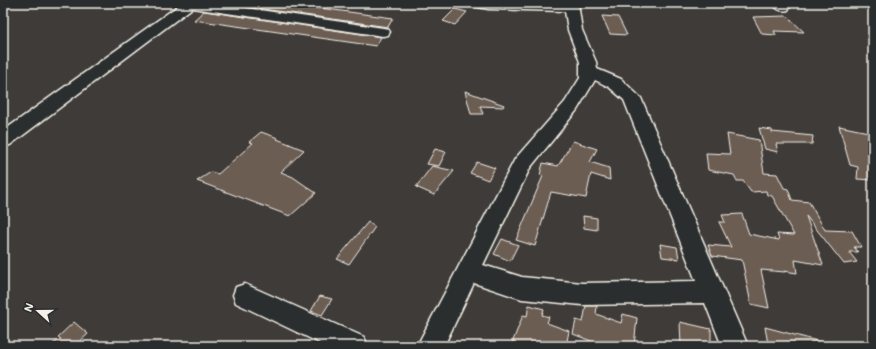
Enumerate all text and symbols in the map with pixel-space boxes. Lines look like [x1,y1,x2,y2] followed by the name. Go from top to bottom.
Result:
[18,291,58,331] north arrow
[20,301,37,314] text: N

